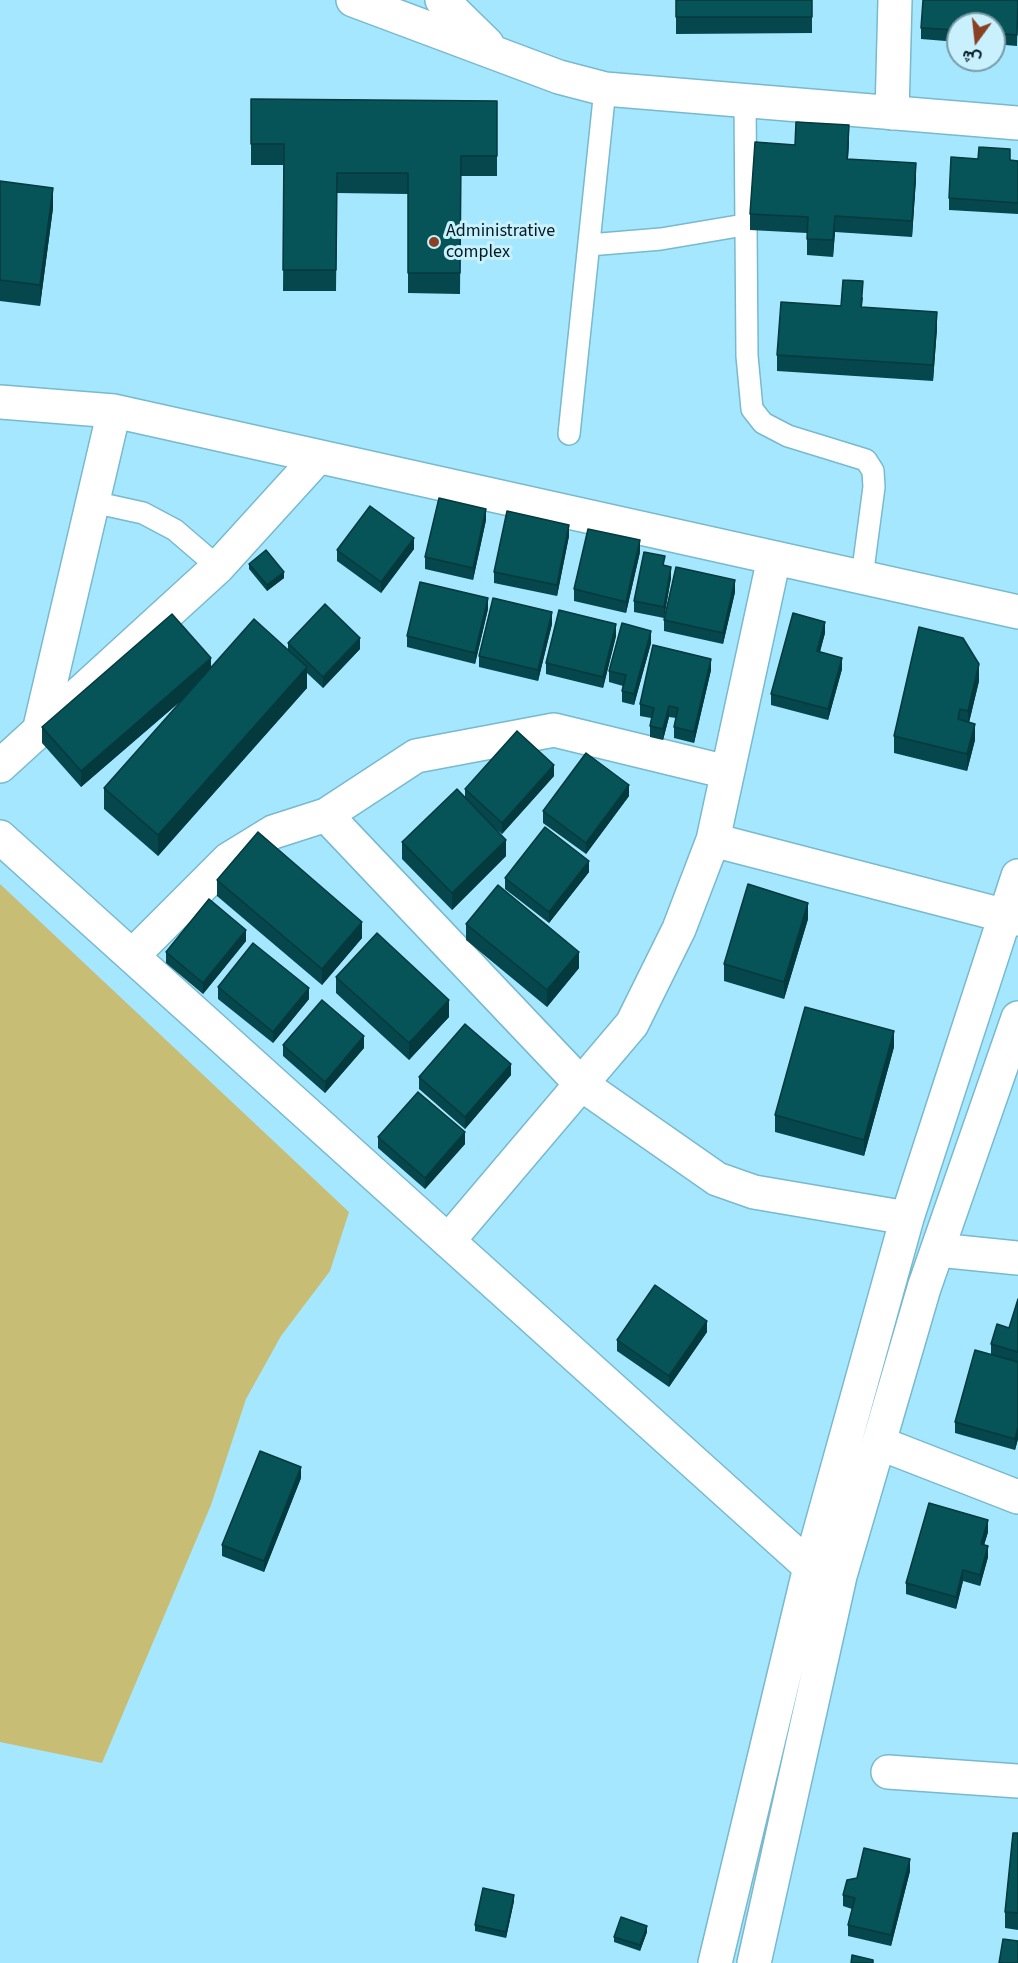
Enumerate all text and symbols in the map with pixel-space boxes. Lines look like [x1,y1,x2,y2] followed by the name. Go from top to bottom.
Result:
[946,12,1006,72] north arrow
[960,44,984,71] text: ش
[446,221,555,264] place label: Administrative complex
[427,235,441,249] marker: Administrative complex

